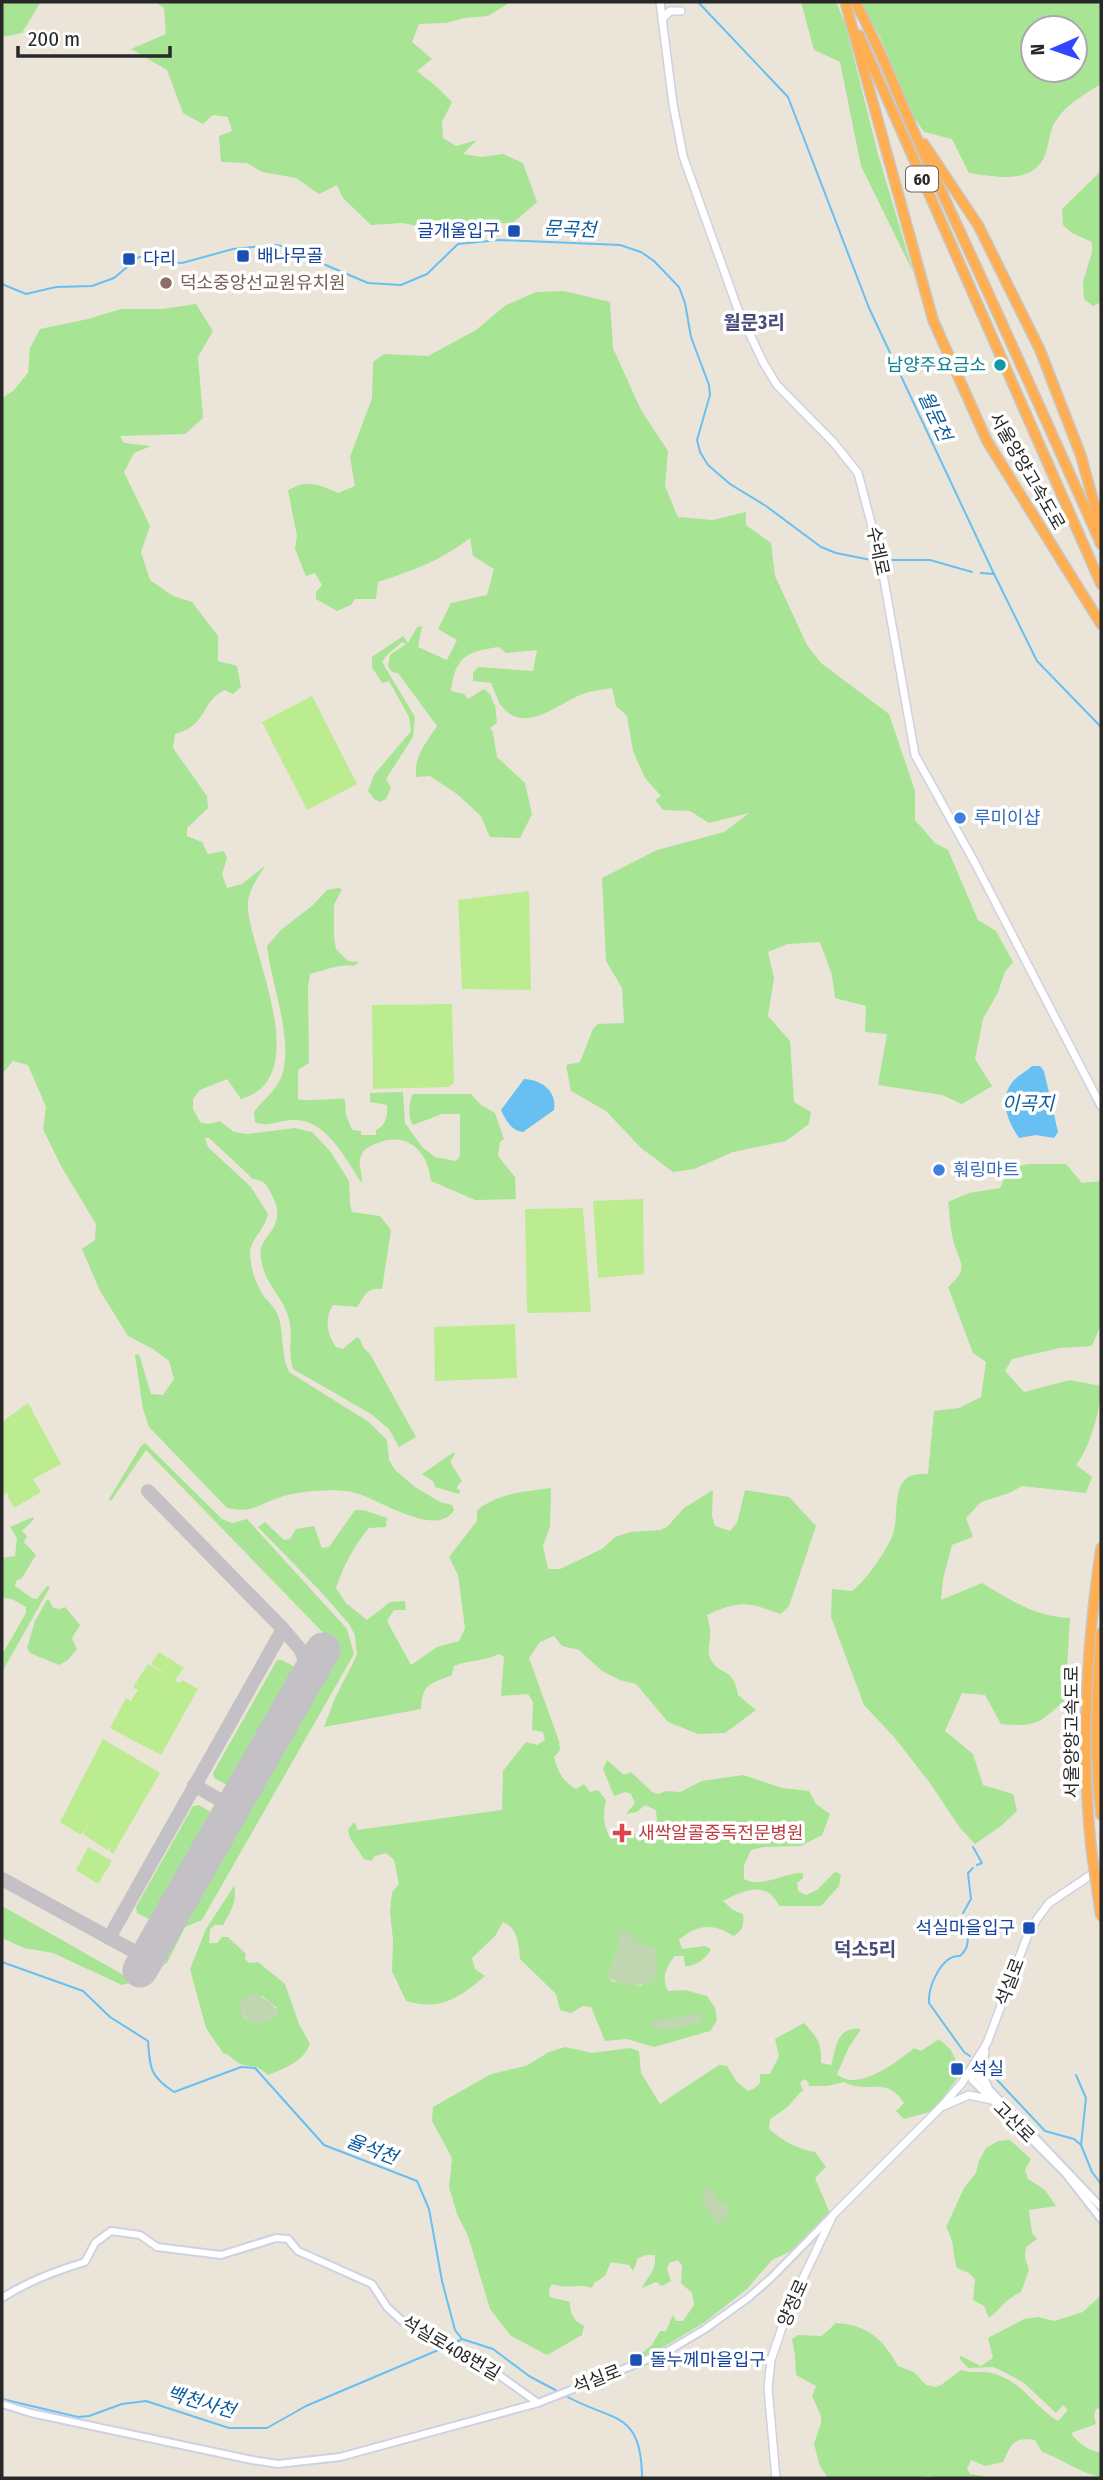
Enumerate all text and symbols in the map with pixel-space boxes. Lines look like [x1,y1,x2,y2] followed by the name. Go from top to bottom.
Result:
[18,14,170,58] scale bar
[1019,14,1089,84] north arrow
[28,26,80,52] text: 200 m
[1026,43,1049,56] text: N
[906,167,938,192] road number: 60
[543,217,598,241] water label: 문곡천
[417,220,500,242] place label: 글개울입구
[506,223,522,239] marker: 글개울입구
[257,245,323,267] place label: 배나무골
[143,248,176,270] place label: 다리
[235,248,251,264] marker: 배나무골
[121,251,137,267] marker: 다리
[180,272,346,294] place label: 덕소중앙선교원유치원
[158,275,174,291] marker: 덕소중앙선교원유치원
[723,311,785,334] district label: 월문3리
[887,354,986,376] place label: 남양주요금소
[992,357,1008,373] marker: 남양주요금소
[913,387,957,446] water label: 월문천
[984,408,1070,534] street label: 서울양양고속도로
[862,524,894,578] street label: 수레로
[974,807,1040,829] place label: 루미이샵
[952,810,968,826] marker: 루미이샵
[1002,1092,1056,1115] water label: 이곡지
[953,1159,1019,1181] place label: 훠링마트
[931,1162,947,1178] marker: 훠링마트
[1061,1666,1083,1798] street label: 서울양양고속도로
[638,1822,804,1844] place label: 새싹알콜중독전문병원
[612,1823,632,1843] marker: 새싹알콜중독전문병원
[916,1917,1015,1939] place label: 석실마을입구
[1021,1920,1037,1936] marker: 석실마을입구
[834,1938,896,1961] district label: 덕소5리
[991,1955,1029,2009] street label: 석실로
[971,2058,1004,2080] place label: 석실
[949,2061,965,2077] marker: 석실
[989,2097,1039,2147] street label: 고산로
[343,2129,402,2170] water label: 율석천
[773,2276,813,2330] street label: 양정로
[398,2311,504,2385] street label: 석실로408번길
[650,2349,766,2371] place label: 돌누께마을입구
[628,2352,644,2368] marker: 돌누께마을입구
[570,2360,624,2398] street label: 석실로
[164,2381,239,2423] water label: 백천사천

